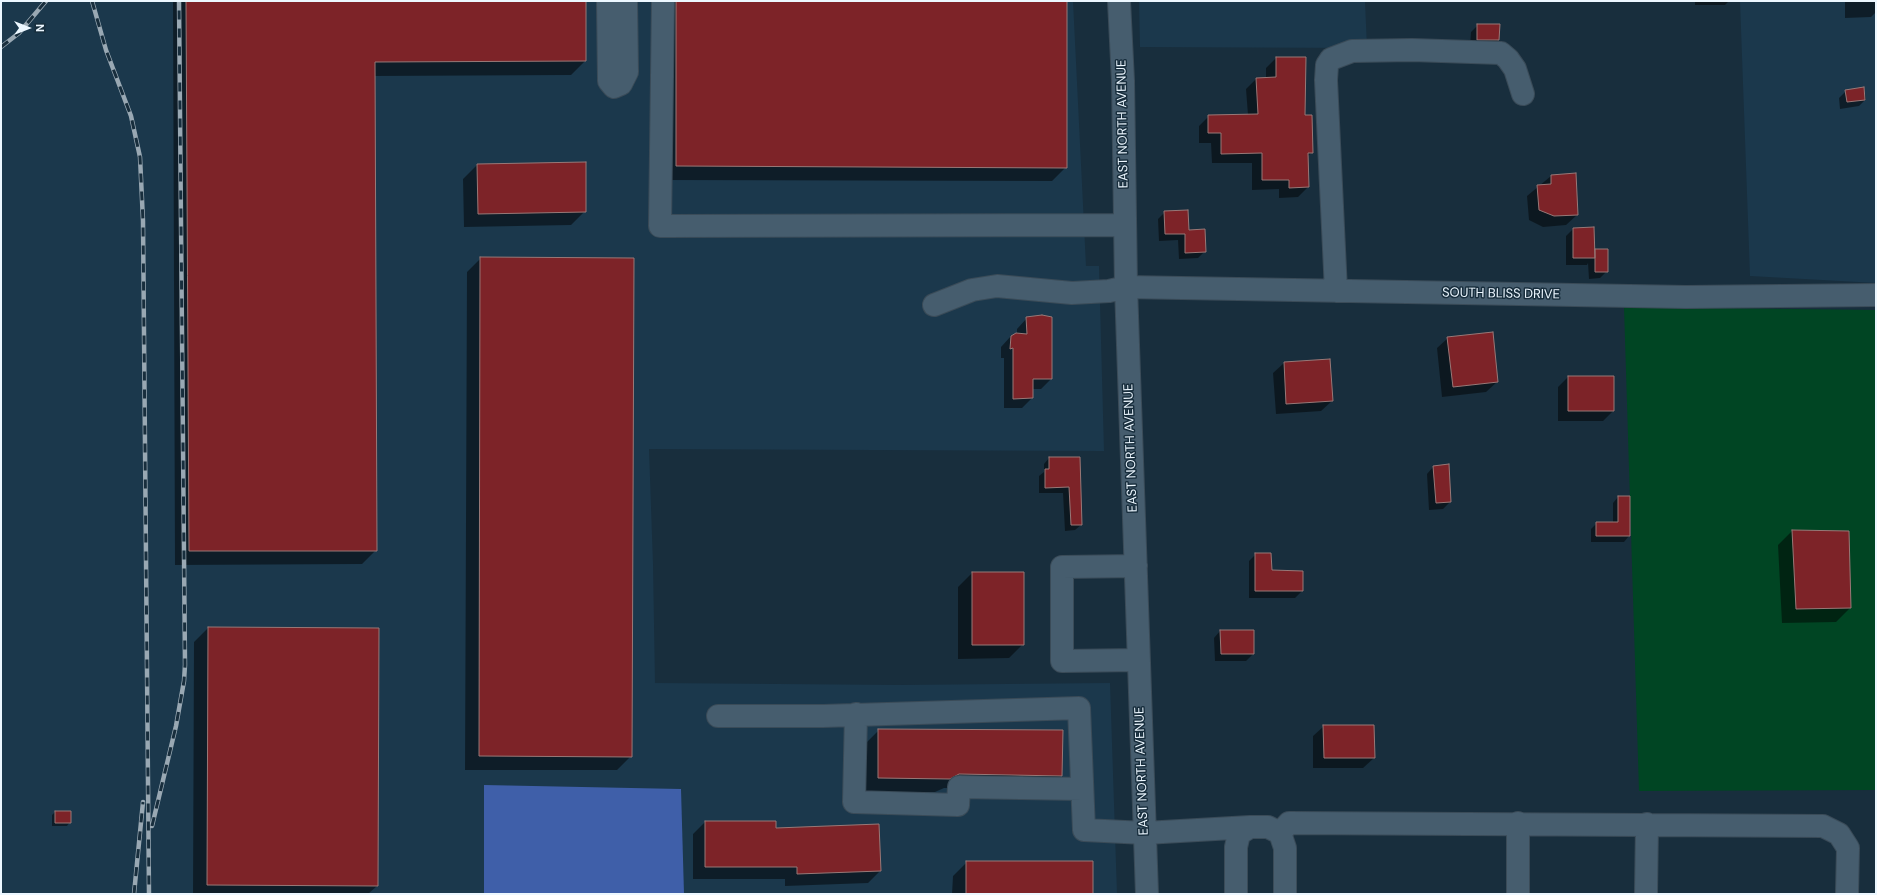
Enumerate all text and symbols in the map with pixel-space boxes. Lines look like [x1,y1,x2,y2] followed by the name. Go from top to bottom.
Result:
[8,8,48,48] north arrow
[33,24,47,32] text: N
[1114,60,1132,188] street label: EAST NORTH AVENUE
[1442,285,1560,303] street label: SOUTH BLISS DRIVE
[1121,383,1141,513] street label: EAST NORTH AVENUE
[1132,706,1152,836] street label: EAST NORTH AVENUE

